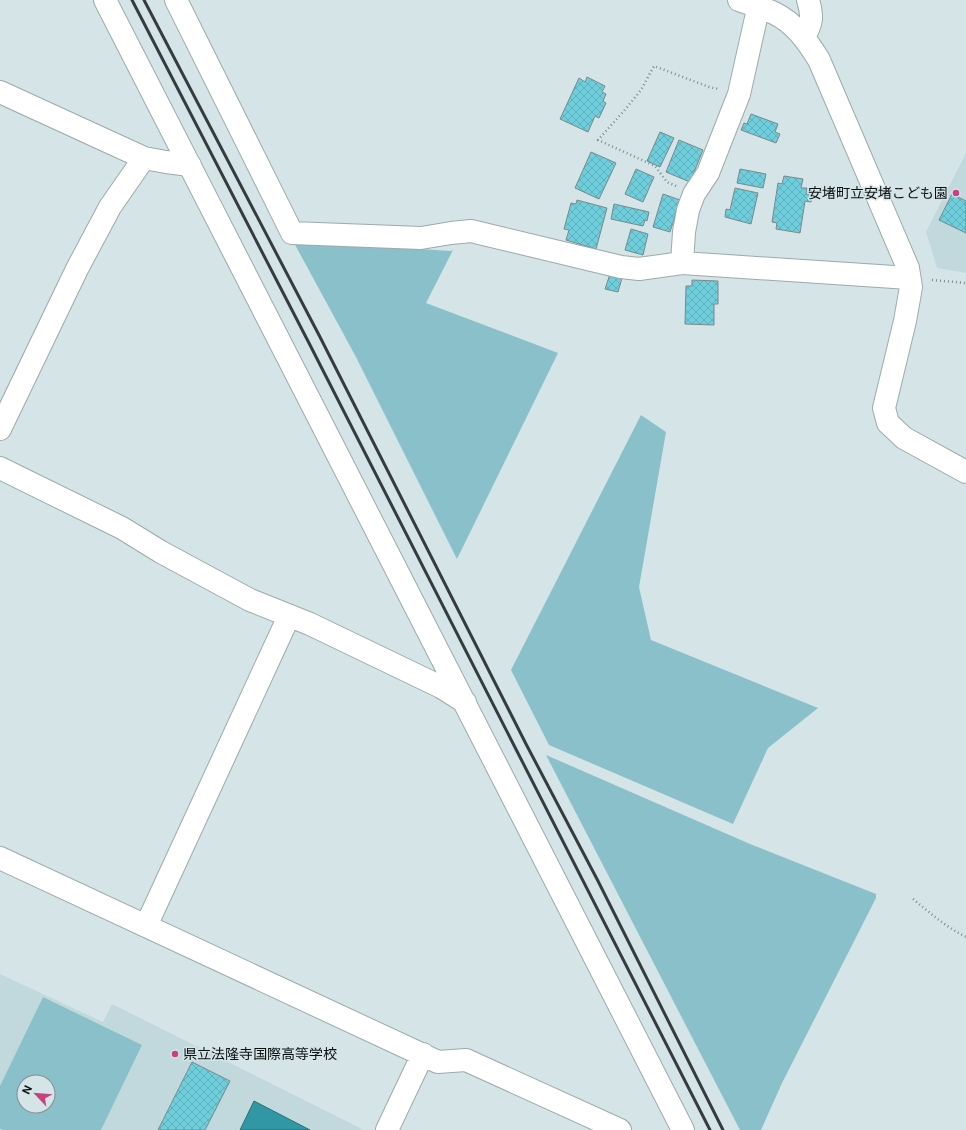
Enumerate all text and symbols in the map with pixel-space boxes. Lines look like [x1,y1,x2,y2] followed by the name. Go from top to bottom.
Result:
[808,184,948,201] place label: 安堵町立安堵こども園
[951,188,961,198] marker: 安堵町立安堵こども園
[183,1045,337,1062] place label: 県立法隆寺国際高等学校
[170,1049,180,1059] marker: 県立法隆寺国際高等学校
[16,1074,56,1114] north arrow
[19,1083,35,1096] text: N

